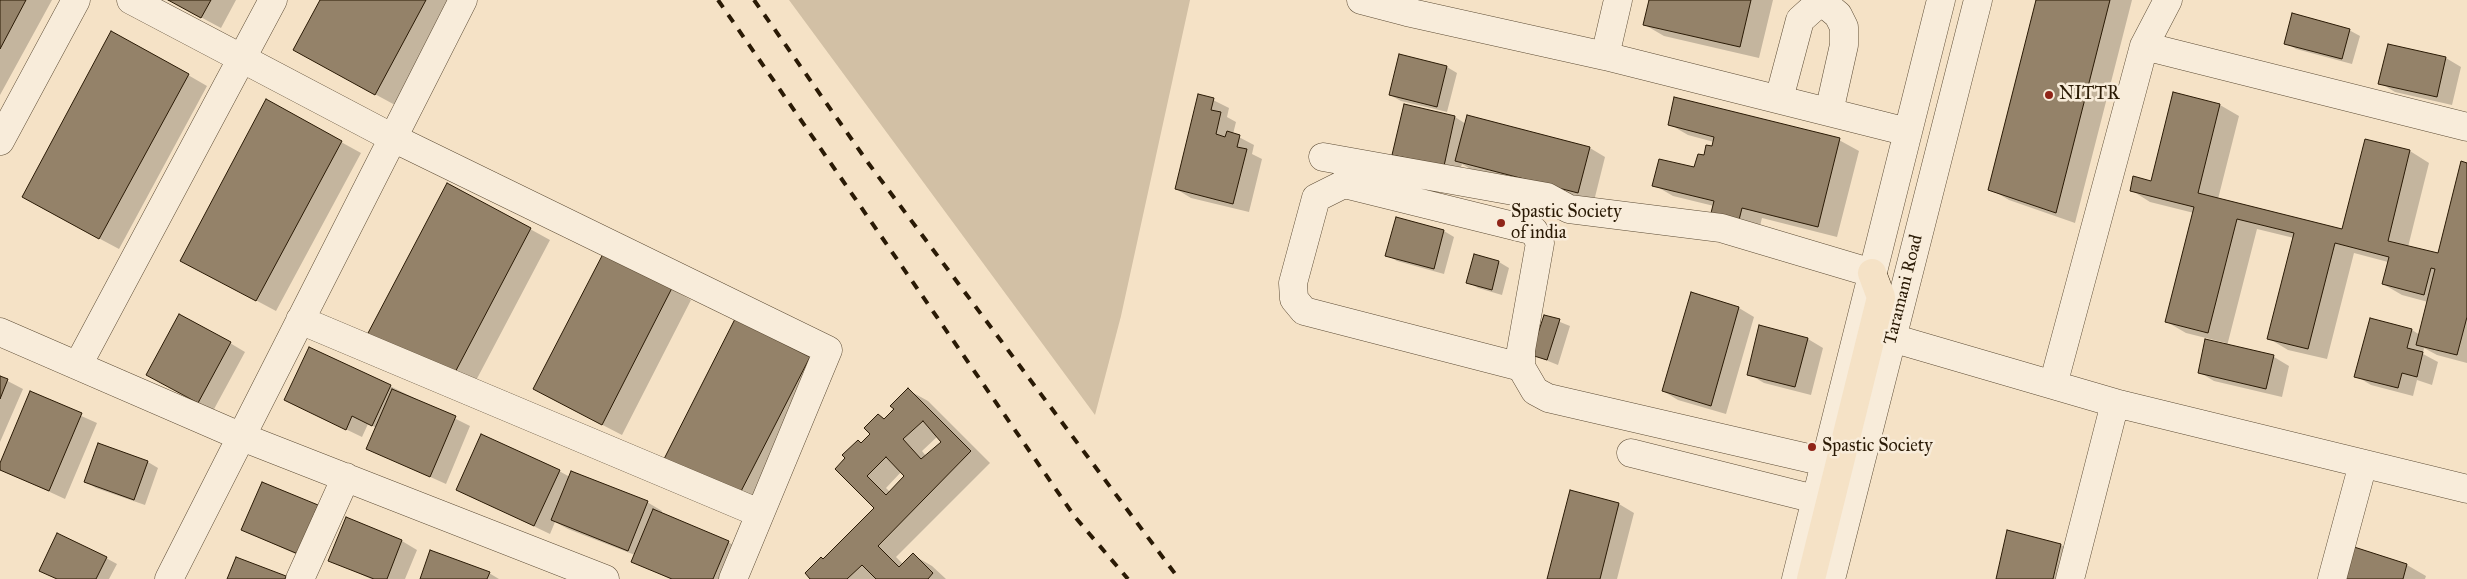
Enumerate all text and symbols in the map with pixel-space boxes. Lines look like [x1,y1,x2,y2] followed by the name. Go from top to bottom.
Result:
[2059,84,2120,106] place label: NITTR
[2043,89,2055,101] marker: NITTR
[1511,202,1622,244] place label: Spastic Society of india
[1495,217,1507,229] marker: Spastic Society of india
[1880,233,1928,347] street label: Taramani Road
[1822,436,1933,458] place label: Spastic Society
[1806,441,1818,453] marker: Spastic Society

